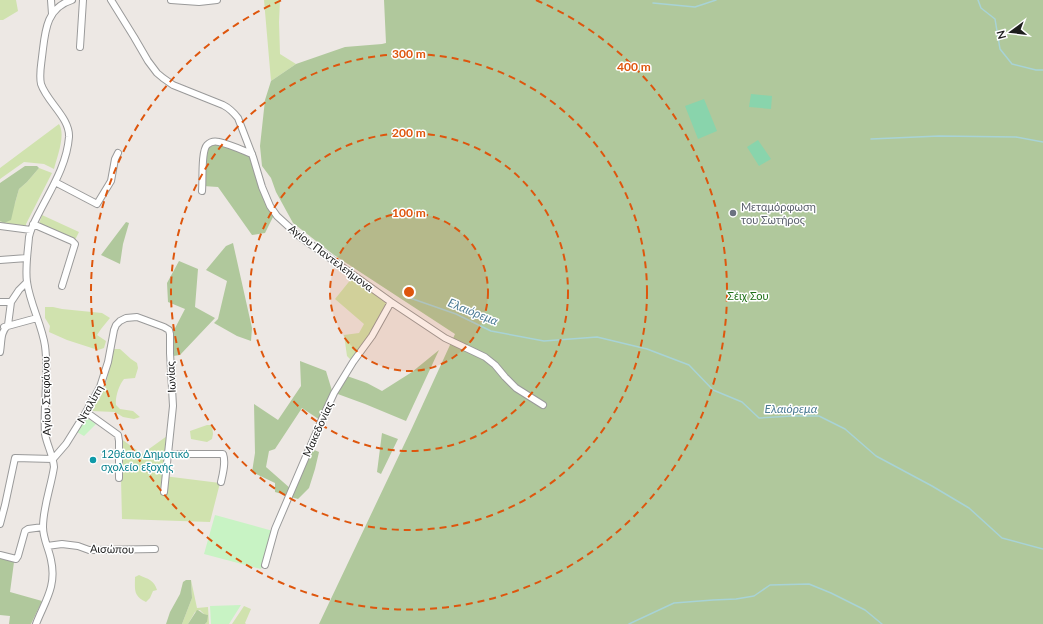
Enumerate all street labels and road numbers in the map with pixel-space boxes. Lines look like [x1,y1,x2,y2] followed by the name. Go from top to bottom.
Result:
[286,221,377,294] street label: Αγίου Παντελεήμονα
[38,356,53,436] street label: Αγίου Στεφάνου
[163,361,178,393] street label: Ιωνίας
[74,382,105,425] street label: Νταλίπη
[300,399,336,458] street label: Μακεδονίας
[90,542,134,555] street label: Αισώπου

